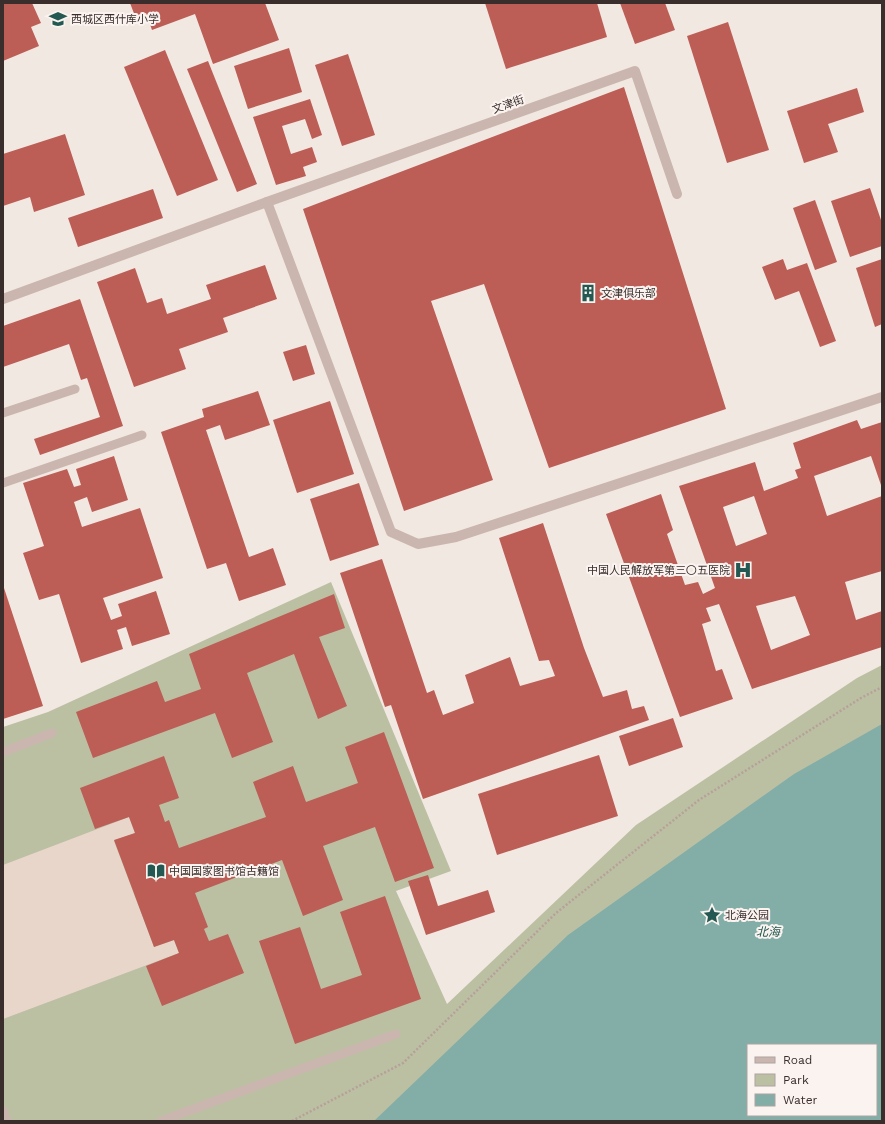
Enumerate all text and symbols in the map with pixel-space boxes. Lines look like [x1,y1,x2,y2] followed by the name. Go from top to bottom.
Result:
[48,9,68,29] school or university icon: 西城区西什库小学
[71,13,159,26] place label: 西城区西什库小学
[490,93,526,116] street label: 文津街
[578,283,598,303] building icon: 文津俱乐部
[601,287,656,300] place label: 文津俱乐部
[733,560,753,580] hospital icon: 中国人民解放军第三〇五医院
[587,564,730,577] place label: 中国人民解放军第三〇五医院
[146,861,166,881] library icon: 中国国家图书馆古籍馆
[169,865,279,878] place label: 中国国家图书馆古籍馆
[702,905,722,925] place icon: 北海公园
[725,909,769,922] place label: 北海公园
[756,925,782,939] water label: 北海
[747,1044,877,1116] legend
[783,1053,812,1067] text: Road
[783,1073,809,1087] text: Park
[783,1093,818,1107] text: Water

